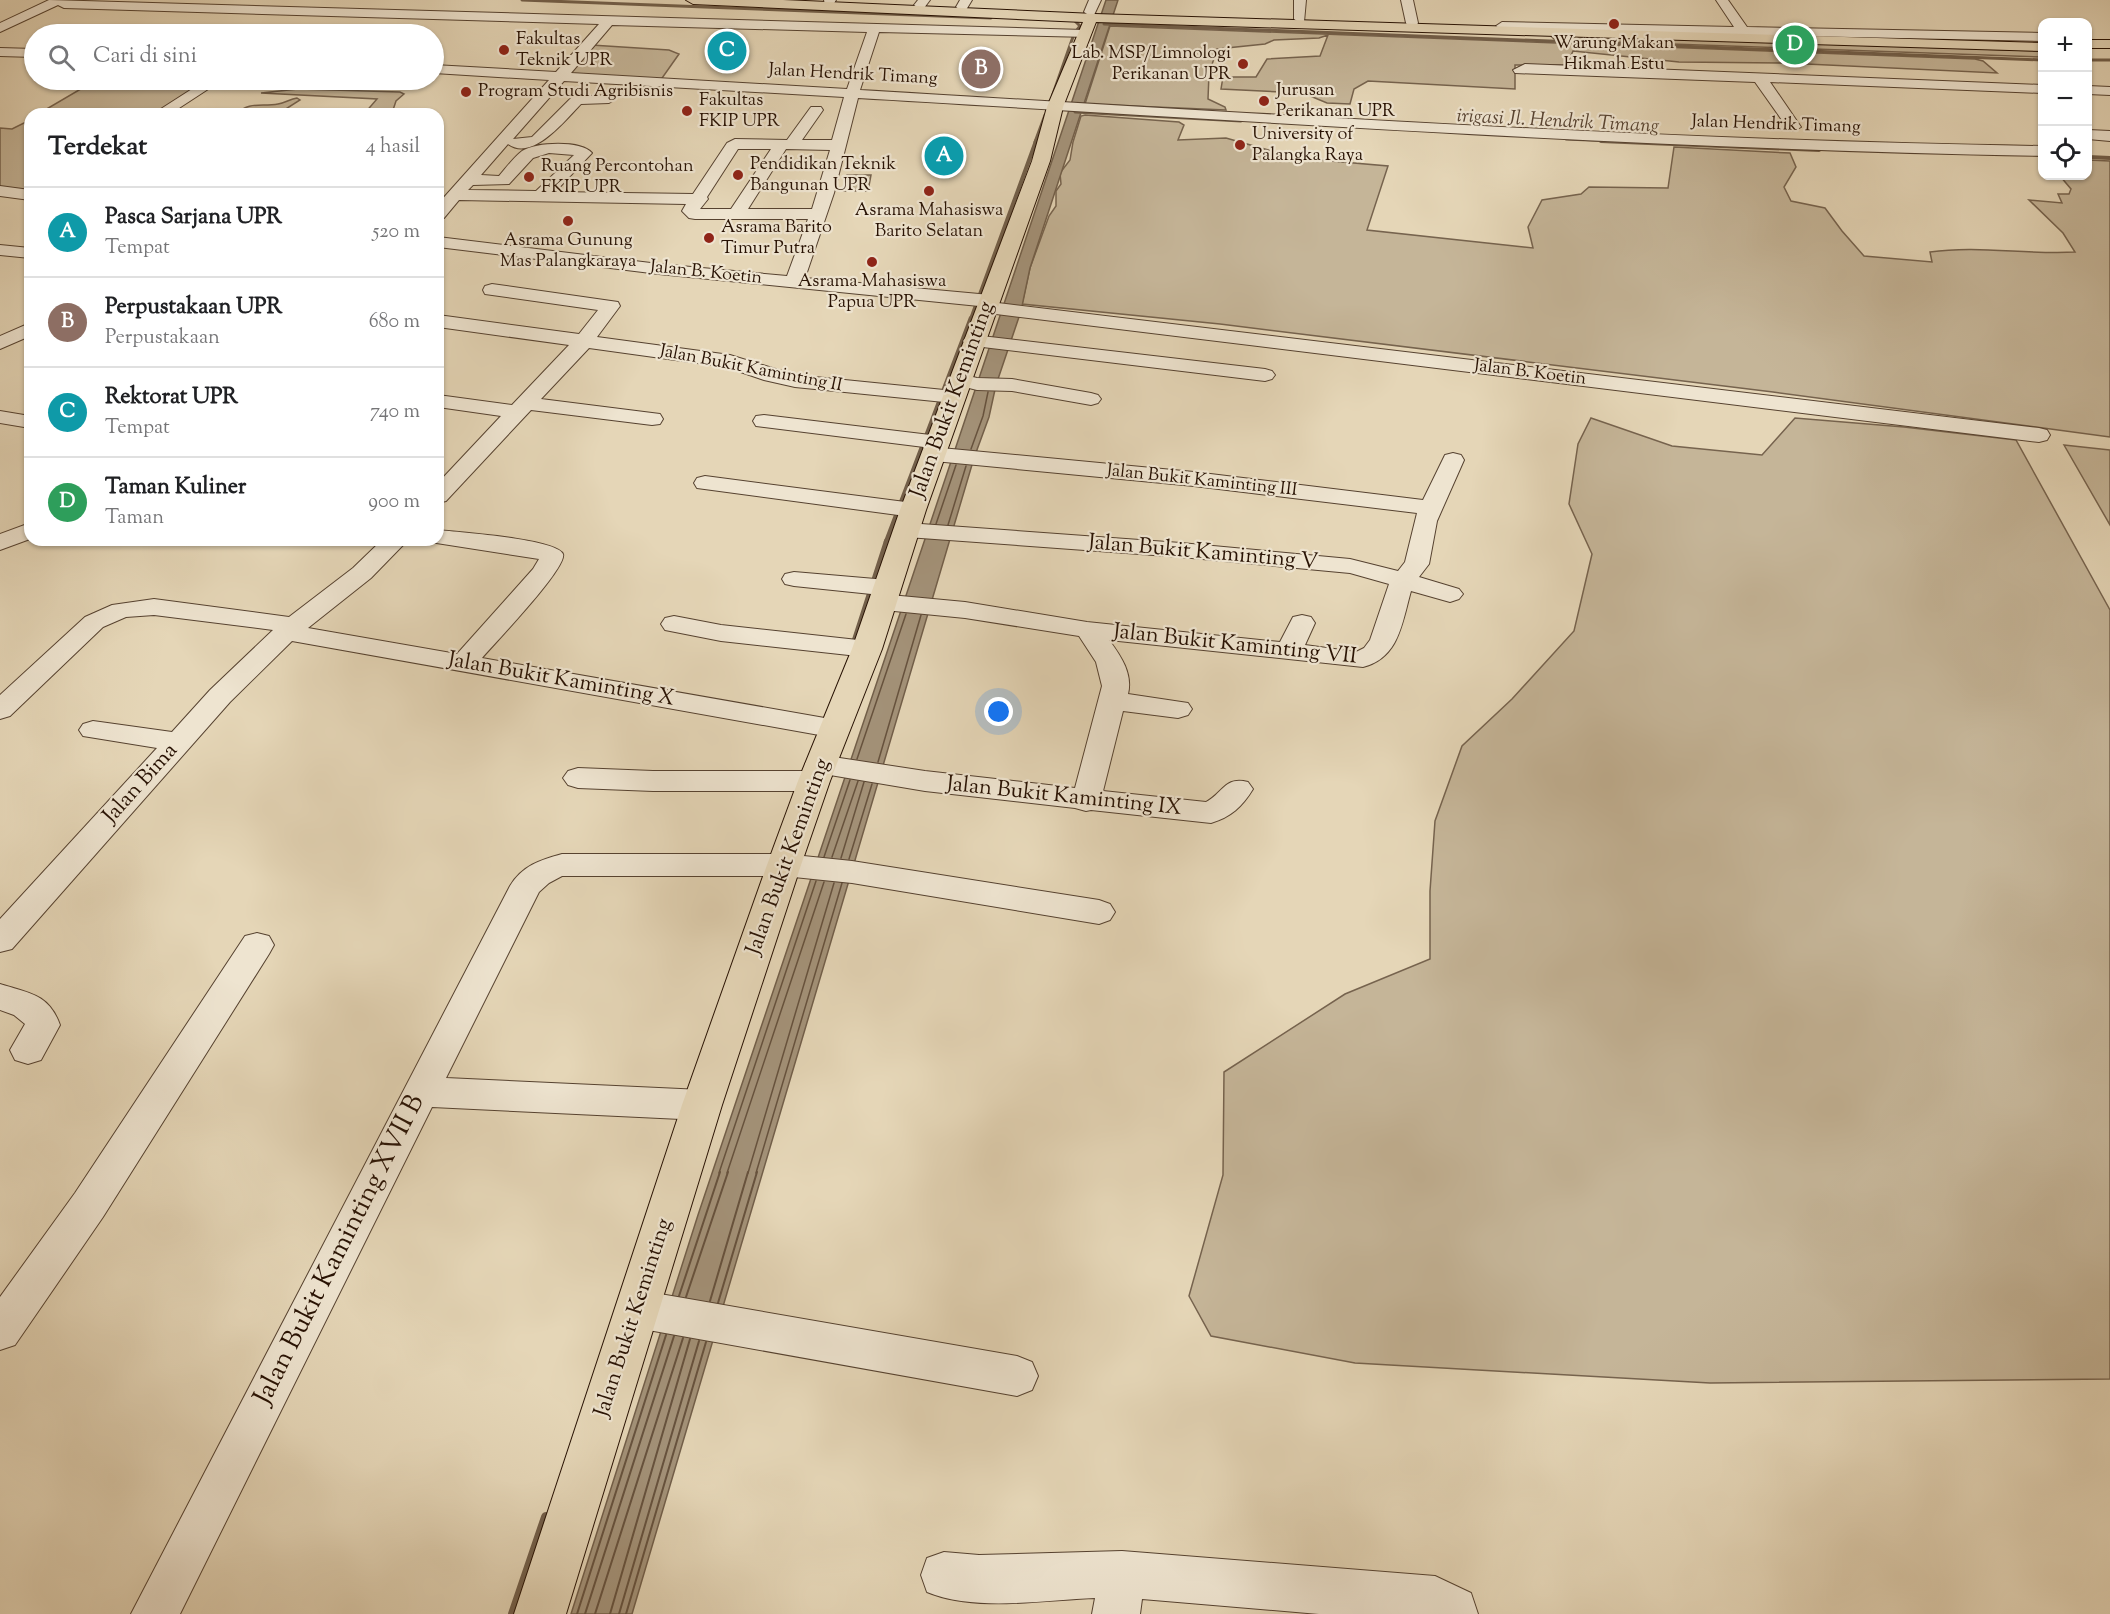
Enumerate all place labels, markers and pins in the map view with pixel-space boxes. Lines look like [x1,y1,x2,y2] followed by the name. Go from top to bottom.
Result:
[1607,17,1621,31] marker: Warung Makan Hikmah Estu
[1776,22,1814,68] pin: D
[516,27,612,74] place label: Fakultas Teknik UPR
[708,28,746,74] pin: C
[1554,31,1675,78] place label: Warung Makan Hikmah Estu
[1071,41,1231,88] place label: Lab. MSP/Limnologi Perikanan UPR
[497,43,511,57] marker: Fakultas Teknik UPR
[962,46,1000,92] pin: B
[1236,57,1250,71] marker: Lab. MSP/Limnologi Perikanan UPR
[1275,78,1395,125] place label: Jurusan Perikanan UPR
[478,79,673,105] place label: Program Studi Agribisnis
[459,85,473,99] marker: Program Studi Agribisnis
[699,88,780,135] place label: Fakultas FKIP UPR
[1257,94,1271,108] marker: Jurusan Perikanan UPR
[680,104,694,118] marker: Fakultas FKIP UPR
[1252,122,1363,169] place label: University of Palangka Raya
[924,134,964,178] pin: A
[1233,138,1247,152] marker: University of Palangka Raya
[750,152,896,199] place label: Pendidikan Teknik Bangunan UPR
[541,154,694,201] place label: Ruang Percontohan FKIP UPR
[731,168,745,182] marker: Pendidikan Teknik Bangunan UPR
[522,170,536,184] marker: Ruang Percontohan FKIP UPR
[922,184,936,198] marker: Asrama Mahasiswa Barito Selatan
[855,198,1003,245] place label: Asrama Mahasiswa Barito Selatan
[561,214,575,228] marker: Asrama Gunung Mas Palangkaraya
[721,215,832,262] place label: Asrama Barito Timur Putra
[500,228,636,275] place label: Asrama Gunung Mas Palangkaraya
[702,231,716,245] marker: Asrama Barito Timur Putra
[865,255,879,269] marker: Asrama Mahasiswa Papua UPR
[798,269,946,316] place label: Asrama Mahasiswa Papua UPR

